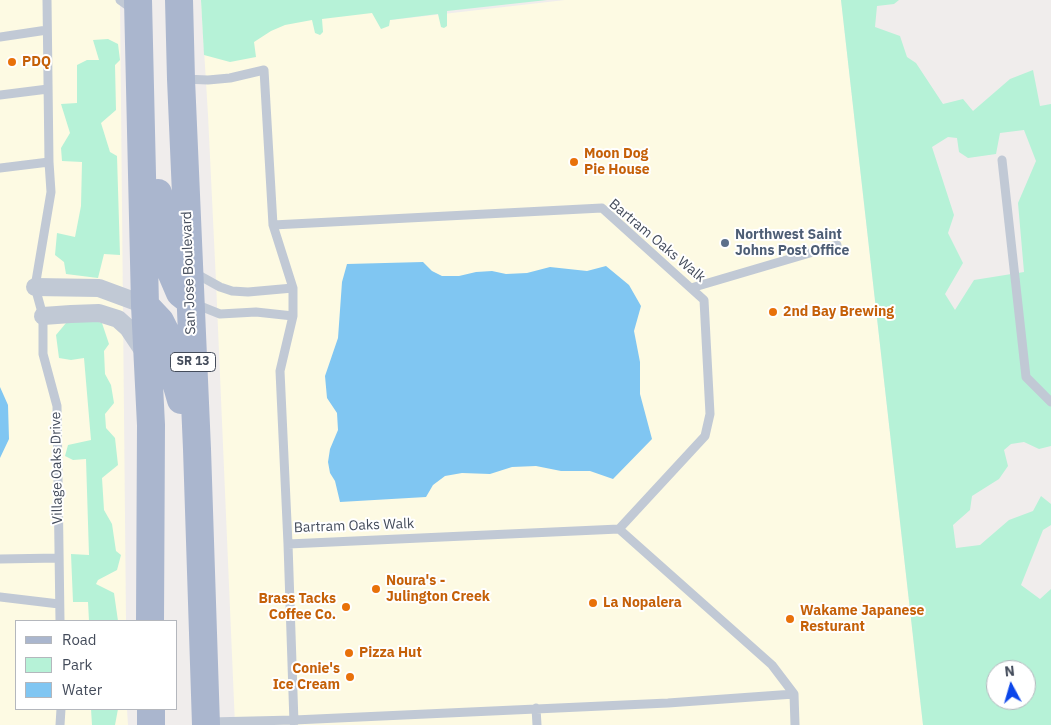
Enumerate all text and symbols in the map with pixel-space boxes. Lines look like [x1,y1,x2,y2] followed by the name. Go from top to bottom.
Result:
[22,54,51,70] place label: PDQ
[6,56,18,68] marker: PDQ
[584,146,650,178] place label: Moon Dog Pie House
[568,156,580,168] marker: Moon Dog Pie House
[605,196,709,286] street label: Bartram Oaks Walk
[178,211,200,335] street label: San Jose Boulevard
[735,227,849,260] place label: Northwest Saint Johns Post Office
[719,237,731,249] marker: Northwest Saint Johns Post Office
[783,304,894,320] place label: 2nd Bay Brewing
[767,306,779,318] marker: 2nd Bay Brewing
[170,352,216,372] road number: SR 13
[48,412,66,524] street label: Village Oaks Drive
[293,516,415,536] street label: Bartram Oaks Walk
[386,573,490,606] place label: Noura's - Julington Creek
[370,583,382,595] marker: Noura's - Julington Creek
[259,591,336,624] place label: Brass Tacks Coffee Co.
[603,595,682,611] place label: La Nopalera
[587,597,599,609] marker: La Nopalera
[340,601,352,613] marker: Brass Tacks Coffee Co.
[800,603,924,636] place label: Wakame Japanese Resturant
[784,613,796,625] marker: Wakame Japanese Resturant
[15,620,178,710] legend
[62,630,97,649] text: Road
[359,645,422,661] place label: Pizza Hut
[343,647,355,659] marker: Pizza Hut
[62,655,92,674] text: Park
[986,660,1036,710] north arrow
[273,661,340,694] place label: Conie's Ice Cream
[1004,662,1016,681] text: N
[344,671,356,683] marker: Conie's Ice Cream
[62,680,102,699] text: Water

